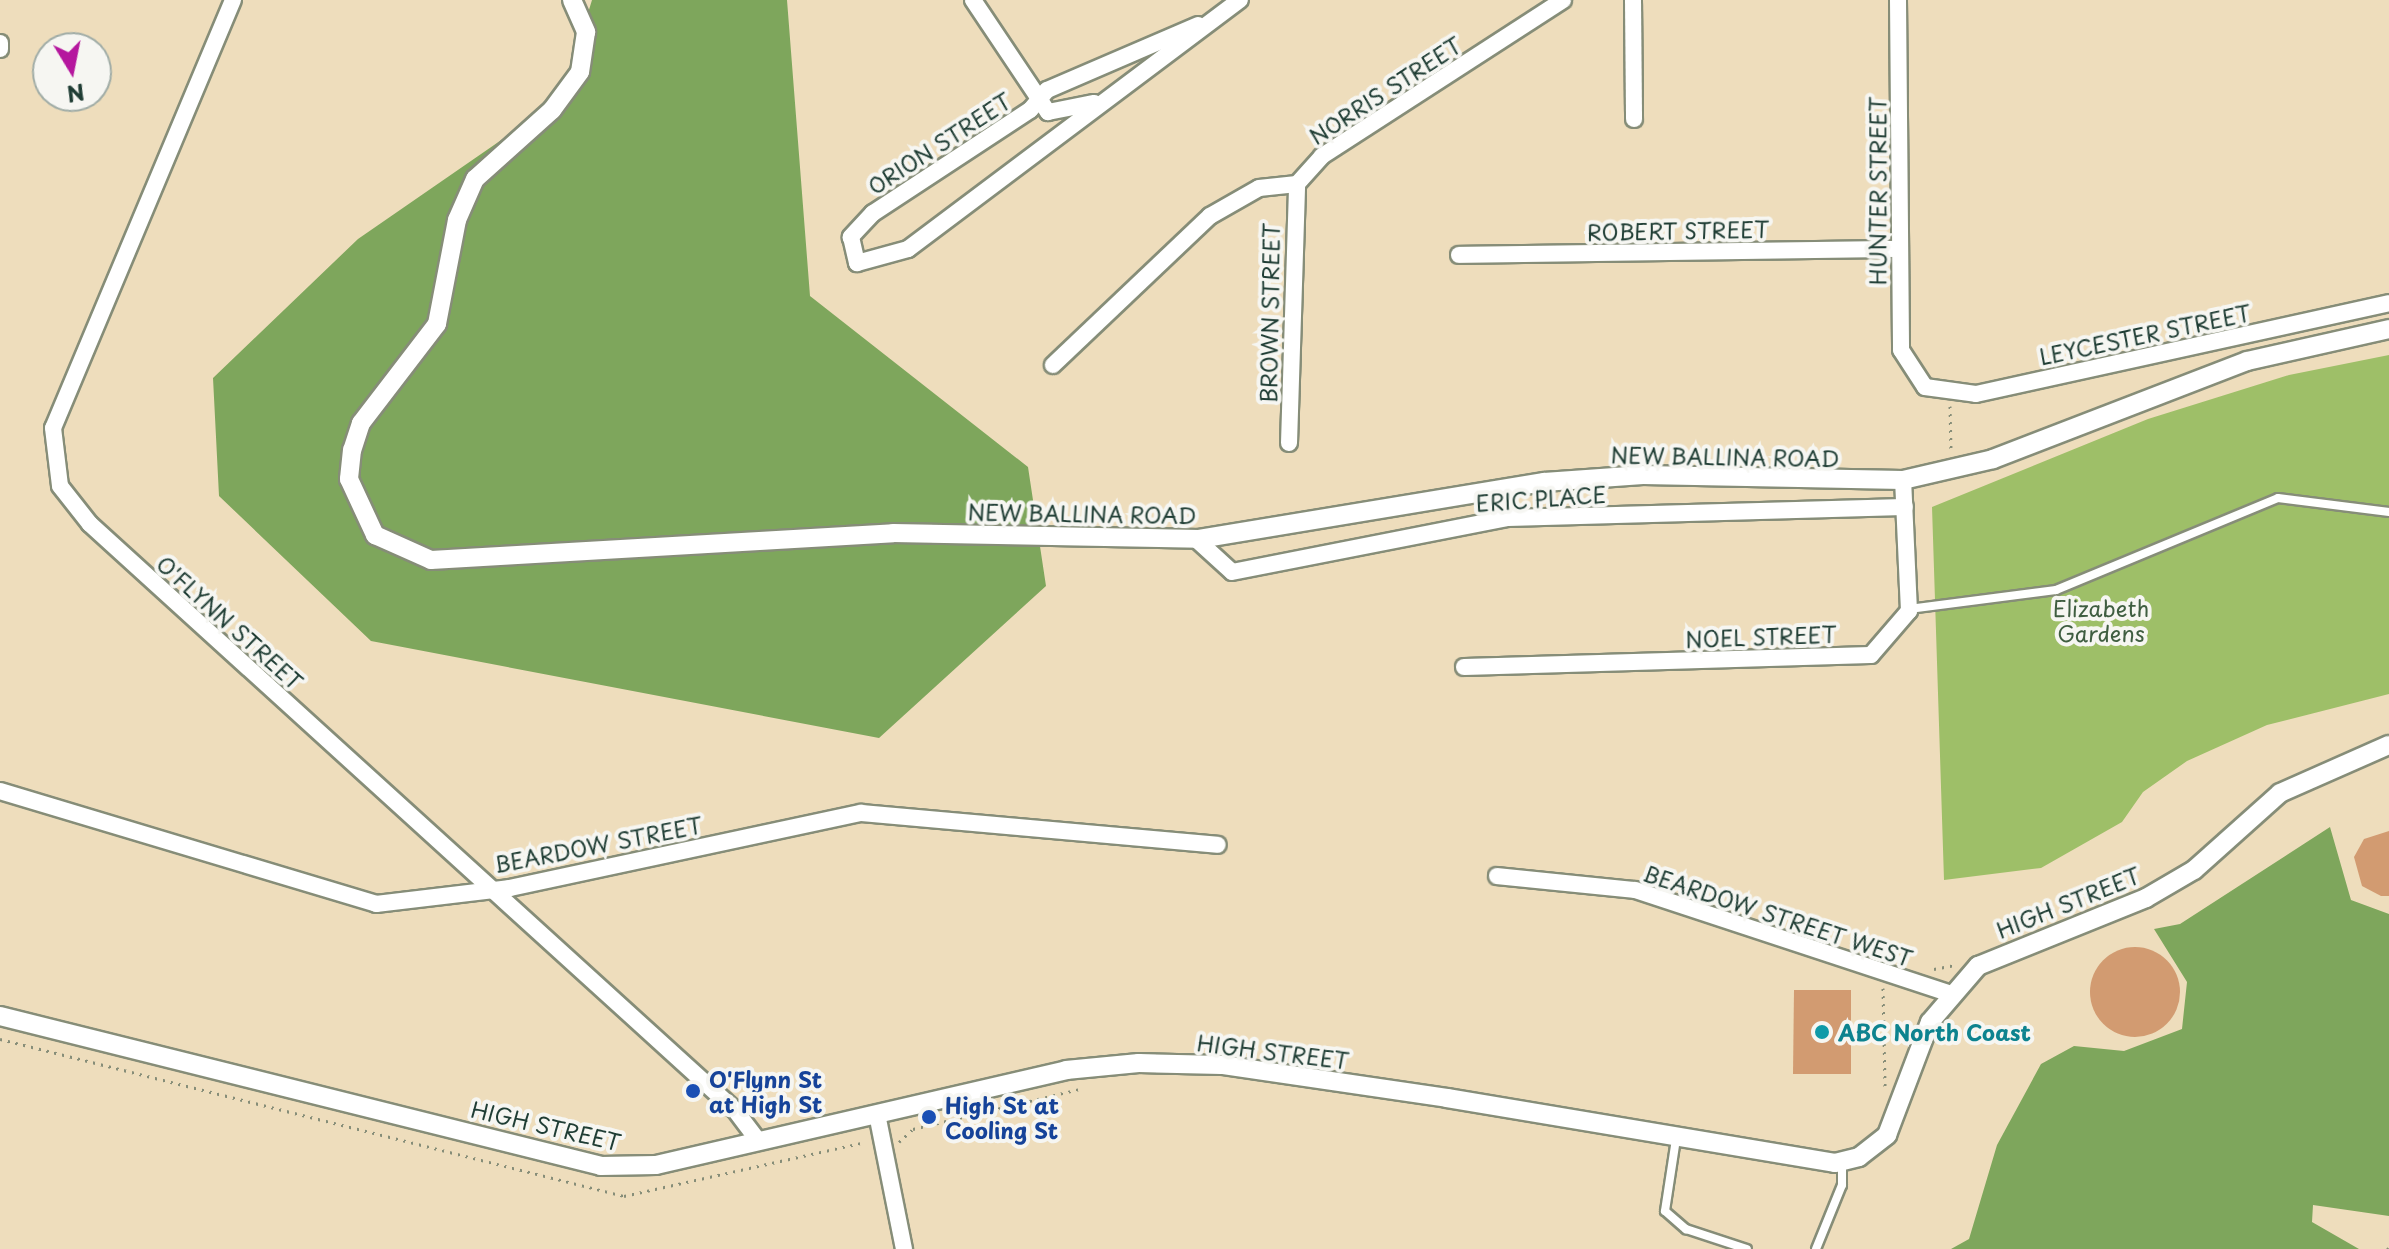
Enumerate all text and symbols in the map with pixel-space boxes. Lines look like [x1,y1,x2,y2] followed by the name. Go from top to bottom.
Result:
[1303,30,1467,150] street label: NORRIS STREET
[32,32,112,112] north arrow
[64,76,87,112] text: N
[861,86,1017,200] street label: ORION STREET
[1864,95,1890,287] street label: HUNTER STREET
[1585,215,1771,245] street label: ROBERT STREET
[1254,222,1284,404] street label: BROWN STREET
[2035,298,2255,370] street label: LEYCESTER STREET
[1609,441,1841,471] street label: NEW BALLINA ROAD
[1474,480,1608,516] street label: ERIC PLACE
[966,498,1198,528] street label: NEW BALLINA ROAD
[151,549,309,695] street label: O'FLYNN STREET
[2053,594,2149,646] park label: Elizabeth Gardens
[1683,620,1839,652] street label: NOEL STREET
[492,811,704,877] street label: BEARDOW STREET
[1639,859,1917,971] street label: BEARDOW STREET WEST
[1992,861,2144,943] street label: HIGH STREET
[1838,1019,2032,1045] place label: ABC North Coast
[1813,1023,1831,1041] marker: ABC North Coast
[1195,1029,1351,1073] street label: HIGH STREET
[709,1065,823,1116] place label: O'Flynn St at High St
[684,1082,702,1100] marker: O'Flynn St at High St
[945,1091,1059,1142] place label: High St at Cooling St
[468,1095,624,1155] street label: HIGH STREET
[920,1108,938,1126] marker: High St at Cooling St

